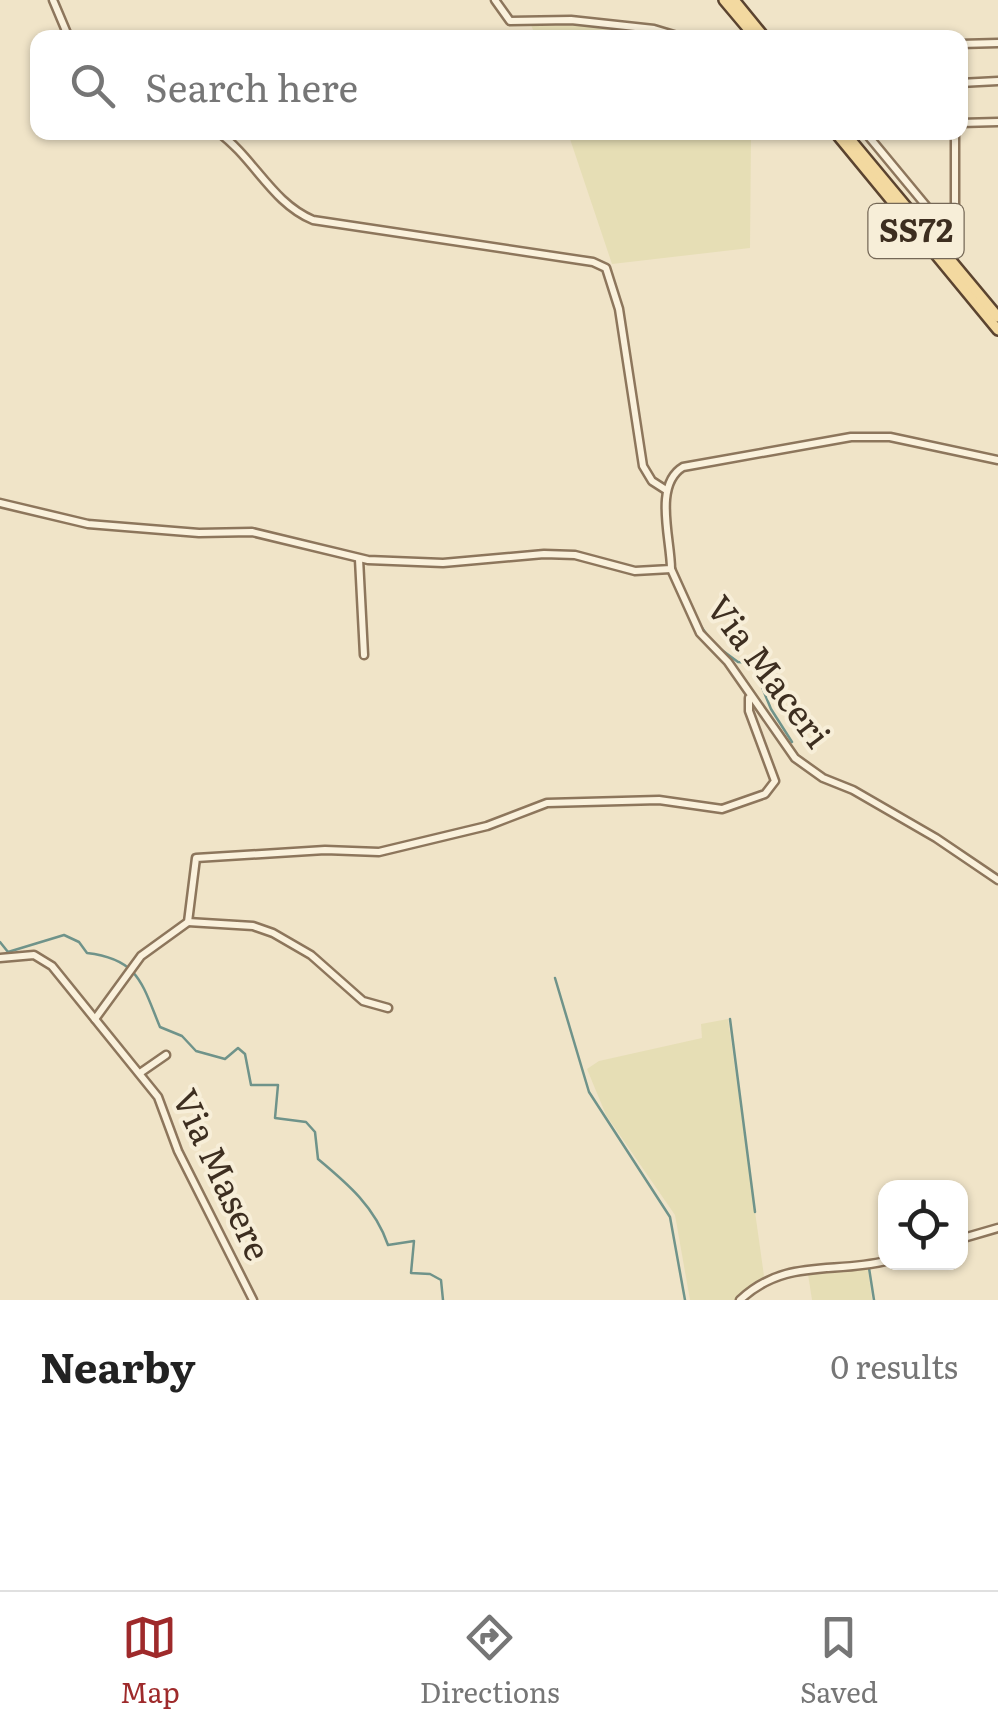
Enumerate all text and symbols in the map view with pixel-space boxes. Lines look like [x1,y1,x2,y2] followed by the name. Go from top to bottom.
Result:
[30,30,968,140] search box
[145,57,358,114] text: Search here
[65,58,120,113] icon: search
[868,204,964,258] road number: SS72
[696,583,845,757] street label: Via Maceri
[161,1079,286,1268] street label: Via Masere
[878,1180,968,1270] map controls
[878,1180,968,1270] button: locate
[40,1334,196,1396] text: Nearby
[830,1341,958,1389] text: 0 results
[120,1610,180,1712] tab: Map
[420,1610,560,1712] tab: Directions
[800,1610,878,1712] tab: Saved

